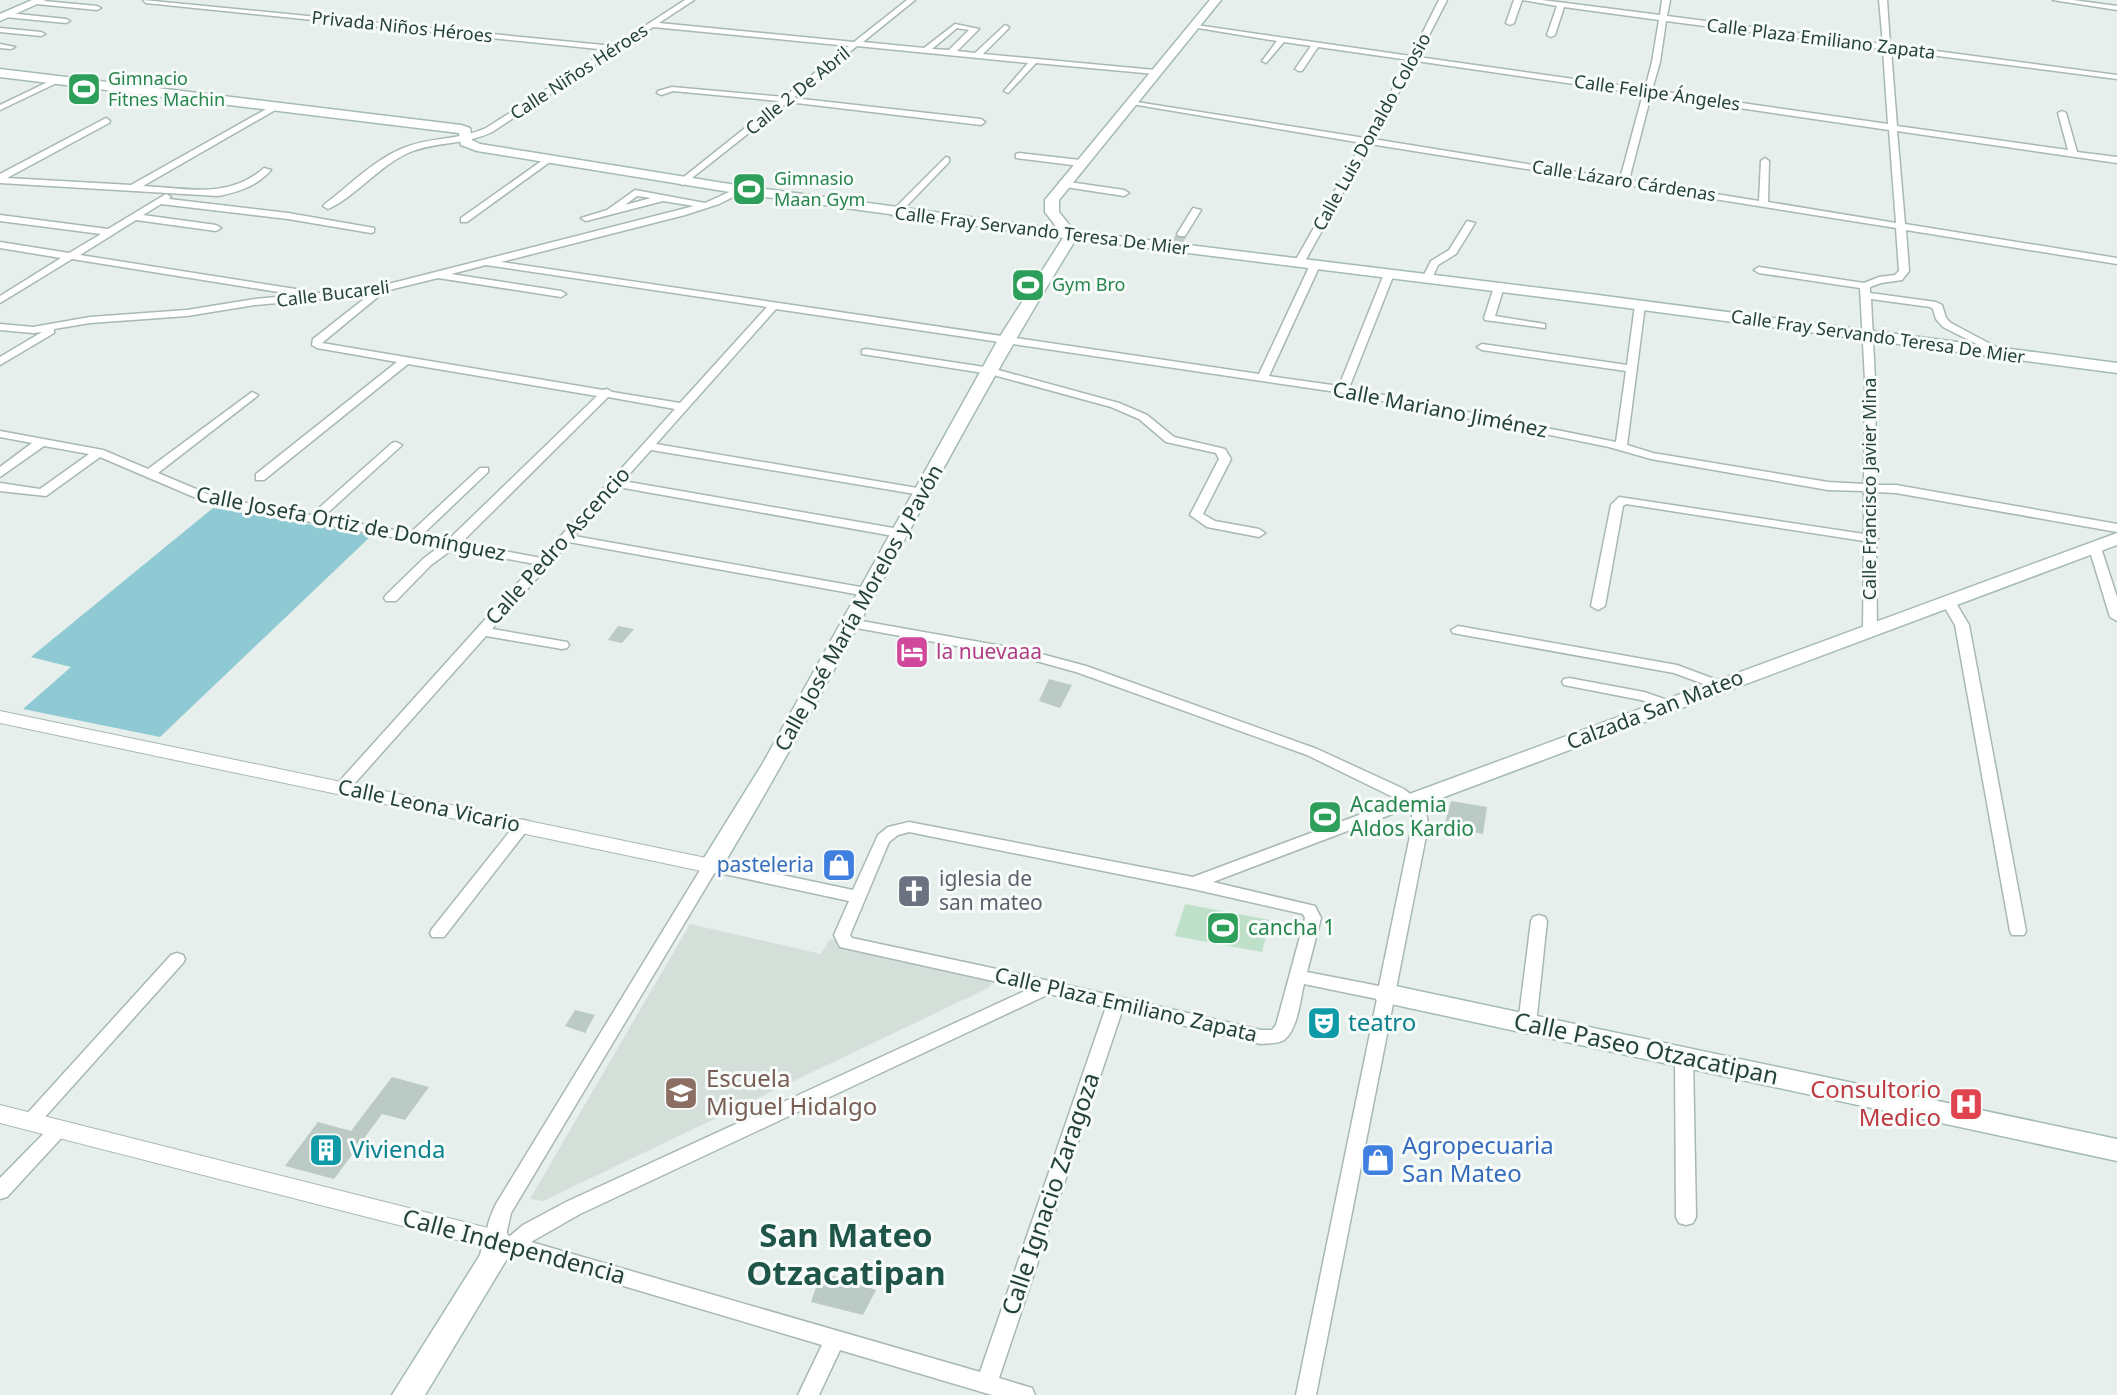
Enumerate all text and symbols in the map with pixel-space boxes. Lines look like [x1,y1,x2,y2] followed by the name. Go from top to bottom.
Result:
[310,5,494,47] street label: Privada Niños Héroes
[1705,12,1937,64] street label: Calle Plaza Emiliano Zapata
[505,18,652,125] street label: Calle Niños Héroes
[1307,28,1436,235] street label: Calle Luis Donaldo Colosio
[740,41,855,140] street label: Calle 2 De Abril
[108,66,225,111] place label: Gimnacio Fitnes Machin
[1573,68,1742,116] street label: Calle Felipe Ángeles
[65,70,103,108] sports icon: Gimnacio Fitnes Machin
[1530,154,1718,206] street label: Calle Lázaro Cárdenas
[774,166,865,211] place label: Gimnasio Maan Gym
[730,170,768,208] sports icon: Gimnasio Maan Gym
[894,200,1191,260] street label: Calle Fray Servando Teresa De Mier
[1009,266,1047,304] sports icon: Gym Bro
[1052,272,1125,296] place label: Gym Bro
[275,274,391,312] street label: Calle Bucareli
[1730,303,2027,369] street label: Calle Fray Servando Teresa De Mier
[1330,374,1550,444] street label: Calle Mariano Jiménez
[1857,378,1881,600] street label: Calle Francisco Javier Mina
[767,459,949,756] street label: Calle José María Morelos y Pavón
[479,460,636,630] street label: Calle Pedro Ascencio
[194,479,509,567] street label: Calle Josefa Ortiz de Domínguez
[893,633,931,671] hotel icon: la nuevaaa
[936,637,1042,665] place label: la nuevaaa
[1562,662,1747,756] street label: Calzada San Mateo
[336,772,523,838] street label: Calle Leona Vicario
[1350,790,1474,842] place label: Academia Aldos Kardio
[1306,798,1344,836] sports icon: Academia Aldos Kardio
[820,846,858,884] shop icon: pasteleria
[717,850,814,878] place label: pasteleria
[939,864,1043,916] place label: iglesia de san mateo
[895,872,933,910] church icon: iglesia de san mateo
[1204,909,1242,947] sports icon: cancha 1
[1248,913,1335,941] place label: cancha 1
[992,960,1260,1048] street label: Calle Plaza Emiliano Zapata
[1511,1003,1782,1092] street label: Calle Paseo Otzacatipan
[1305,1004,1343,1042] theatre icon: teatro
[1348,1005,1416,1038] place label: teatro
[706,1061,877,1122] place label: Escuela Miguel Hidalgo
[993,1068,1107,1319] street label: Calle Ignacio Zaragoza
[1810,1072,1941,1133] place label: Consultorio Medico
[662,1074,700,1112] school or university icon: Escuela Miguel Hidalgo
[1947,1085,1985,1123] hospital icon: Consultorio Medico
[1402,1128,1554,1189] place label: Agropecuaria San Mateo
[307,1131,345,1169] building icon: Vivienda
[350,1132,446,1165] place label: Vivienda
[1359,1141,1397,1179] shop icon: Agropecuaria San Mateo
[399,1200,629,1291] street label: Calle Independencia
[746,1212,946,1295] district label: San Mateo Otzacatipan

